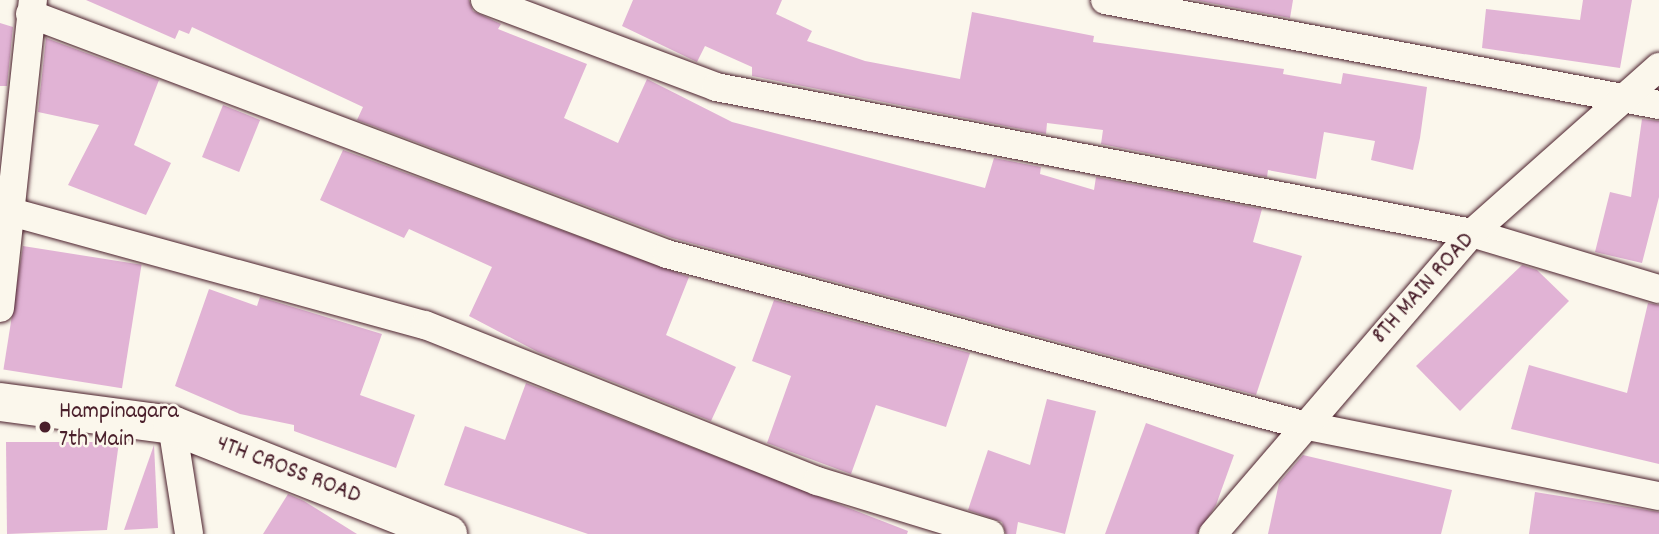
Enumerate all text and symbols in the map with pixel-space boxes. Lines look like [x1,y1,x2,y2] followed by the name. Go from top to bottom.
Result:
[1366,227,1482,351] street label: 8TH MAIN ROAD
[59,399,179,455] place label: Hampinagara 7th Main
[37,419,53,435] marker: Hampinagara 7th Main
[212,430,364,512] street label: 4TH CROSS ROAD

